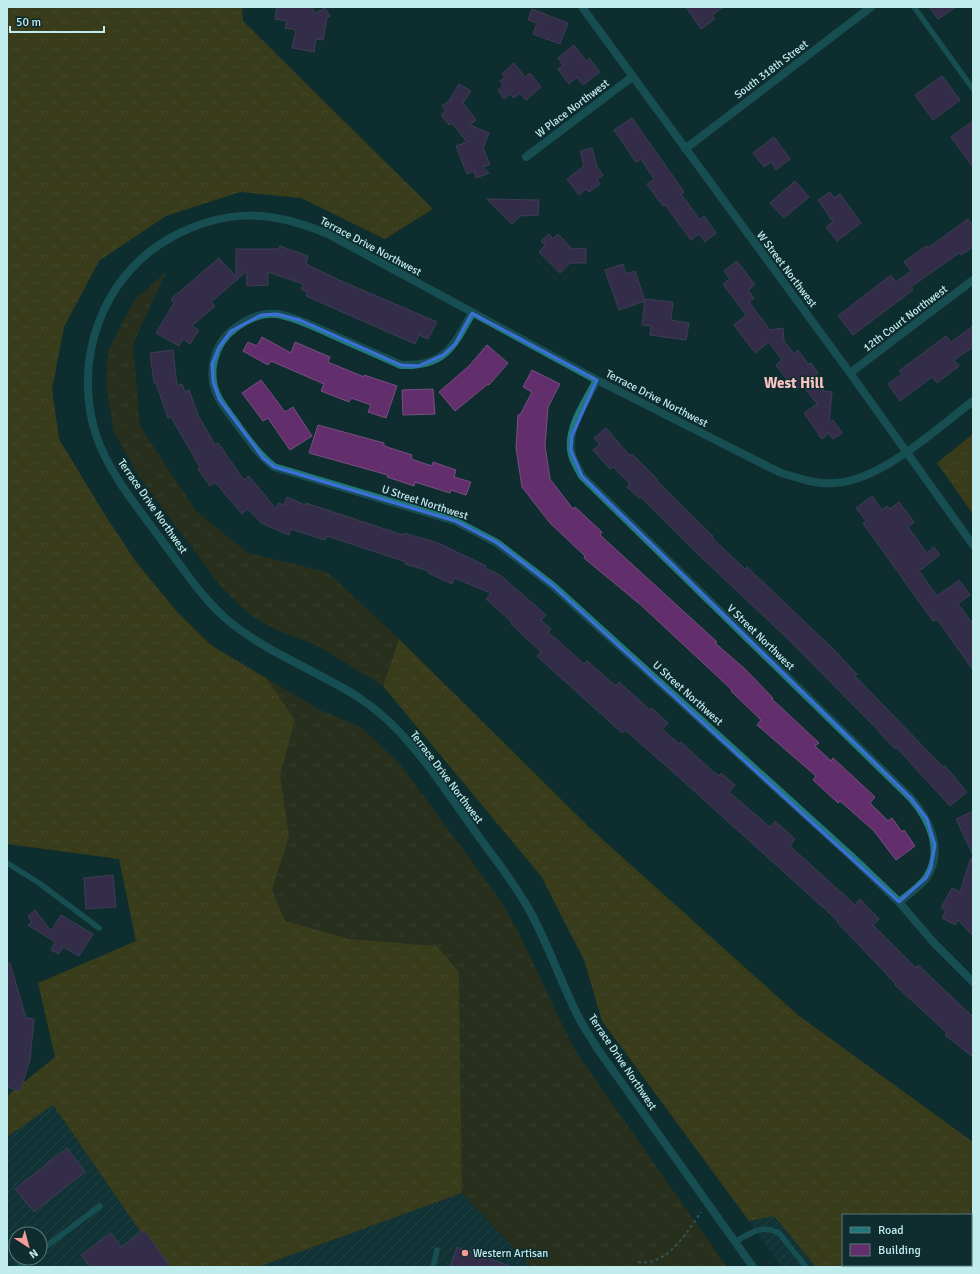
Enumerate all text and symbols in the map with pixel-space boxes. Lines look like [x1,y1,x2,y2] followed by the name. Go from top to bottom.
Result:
[10,8,104,34] scale bar
[16,15,41,30] text: 50 m
[732,37,811,101] street label: South 318th Street
[533,76,612,140] street label: W Place Northwest
[318,214,424,279] street label: Terrace Drive Northwest
[754,229,820,310] street label: W Street Northwest
[861,282,950,354] street label: 12th Court Northwest
[604,367,710,430] street label: Terrace Drive Northwest
[764,374,824,392] district label: West Hill
[115,456,190,556] street label: Terrace Drive Northwest
[380,482,470,523] street label: U Street Northwest
[724,602,797,673] street label: V Street Northwest
[650,658,726,728] street label: U Street Northwest
[407,728,486,826] street label: Terrace Drive Northwest
[586,1012,660,1113] street label: Terrace Drive Northwest
[842,1214,972,1266] legend
[878,1223,904,1238] text: Road
[8,1226,48,1266] north arrow
[878,1243,921,1258] text: Building
[27,1246,41,1261] text: N
[473,1247,548,1260] place label: Western Artisan
[460,1248,470,1258] marker: Western Artisan

